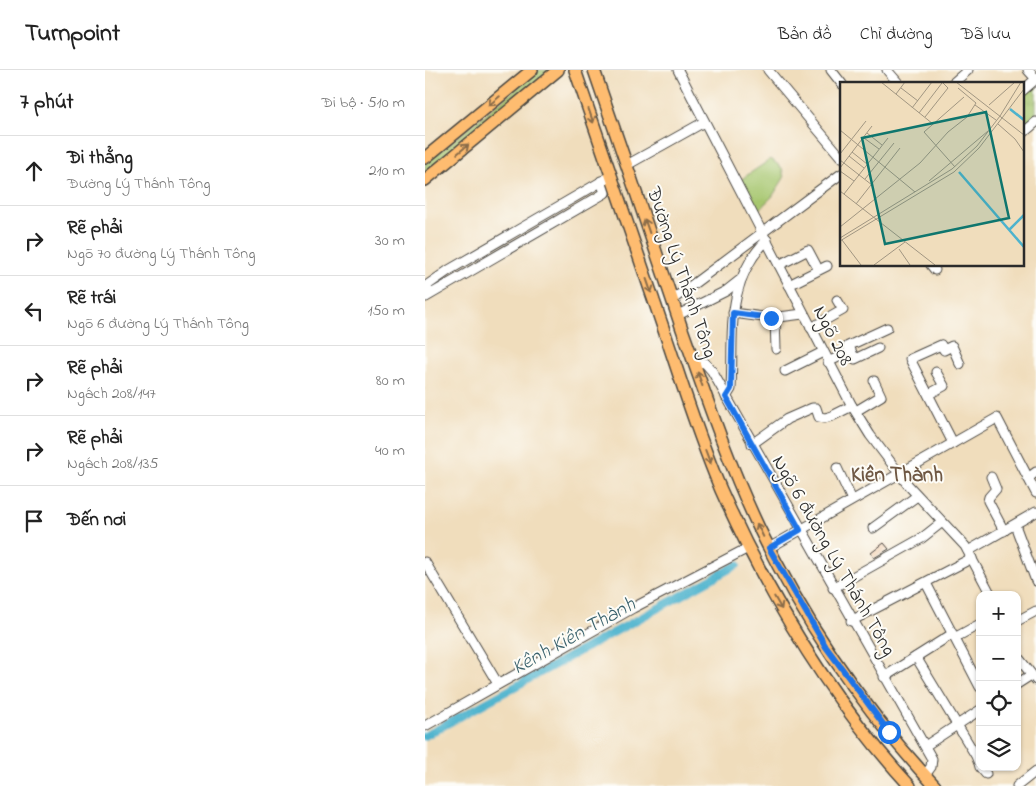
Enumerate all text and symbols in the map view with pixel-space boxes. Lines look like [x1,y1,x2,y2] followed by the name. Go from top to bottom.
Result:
[25,17,120,52] text: Turnpoint
[778,22,832,48] text: Bản đồ
[860,22,933,48] text: Chỉ đường
[961,22,1011,48] text: Đã lưu
[840,82,1023,266] inset map
[20,88,74,118] text: 7 phút
[321,91,405,115] text: Đi bộ · 510 m
[488,95,501,106] one-way arrow
[587,108,596,123] one-way arrow
[456,144,469,155] one-way arrow
[67,145,133,172] text: Đi thẳng
[20,157,48,185] icon: ahead
[369,159,405,183] text: 210 m
[67,172,210,196] text: Đường Lý Thánh Tông
[636,182,724,363] street label: Đường Lý Thánh Tông
[67,215,123,242] text: Rẽ phải
[642,218,651,234] one-way arrow
[20,227,48,255] icon: right
[375,229,405,253] text: 30 m
[67,242,255,266] text: Ngõ 70 đường Lý Thánh Tông
[645,278,654,294] one-way arrow
[67,285,116,312] text: Rẽ trái
[20,297,48,325] icon: left
[367,299,405,323] text: 150 m
[803,301,859,372] street label: Ngõ 208
[760,307,783,330] route end
[67,312,249,336] text: Ngõ 6 đường Lý Thánh Tông
[67,355,123,382] text: Rẽ phải
[20,367,48,395] icon: right
[376,369,405,393] text: 80 m
[694,372,704,388] one-way arrow
[67,382,156,406] text: Ngách 208/147
[67,425,123,452] text: Rẽ phải
[20,437,48,465] icon: right
[375,439,405,463] text: 40 m
[704,448,713,464] one-way arrow
[763,451,902,662] street label: Ngõ 6 đường Lý Thánh Tông
[67,452,158,476] text: Ngách 208/135
[851,461,943,491] district label: Kiên Thành
[20,507,48,535] icon: arrive
[67,507,126,534] text: Đến nơi
[755,523,764,538] one-way arrow
[507,590,642,683] water label: Kênh Kiên Thành
[976,591,1021,771] map controls
[976,591,1021,636] button: +
[774,595,783,610] one-way arrow
[976,636,1021,681] button: −
[976,681,1021,726] button: locate
[878,721,901,744] route start
[976,726,1021,771] button: layers

